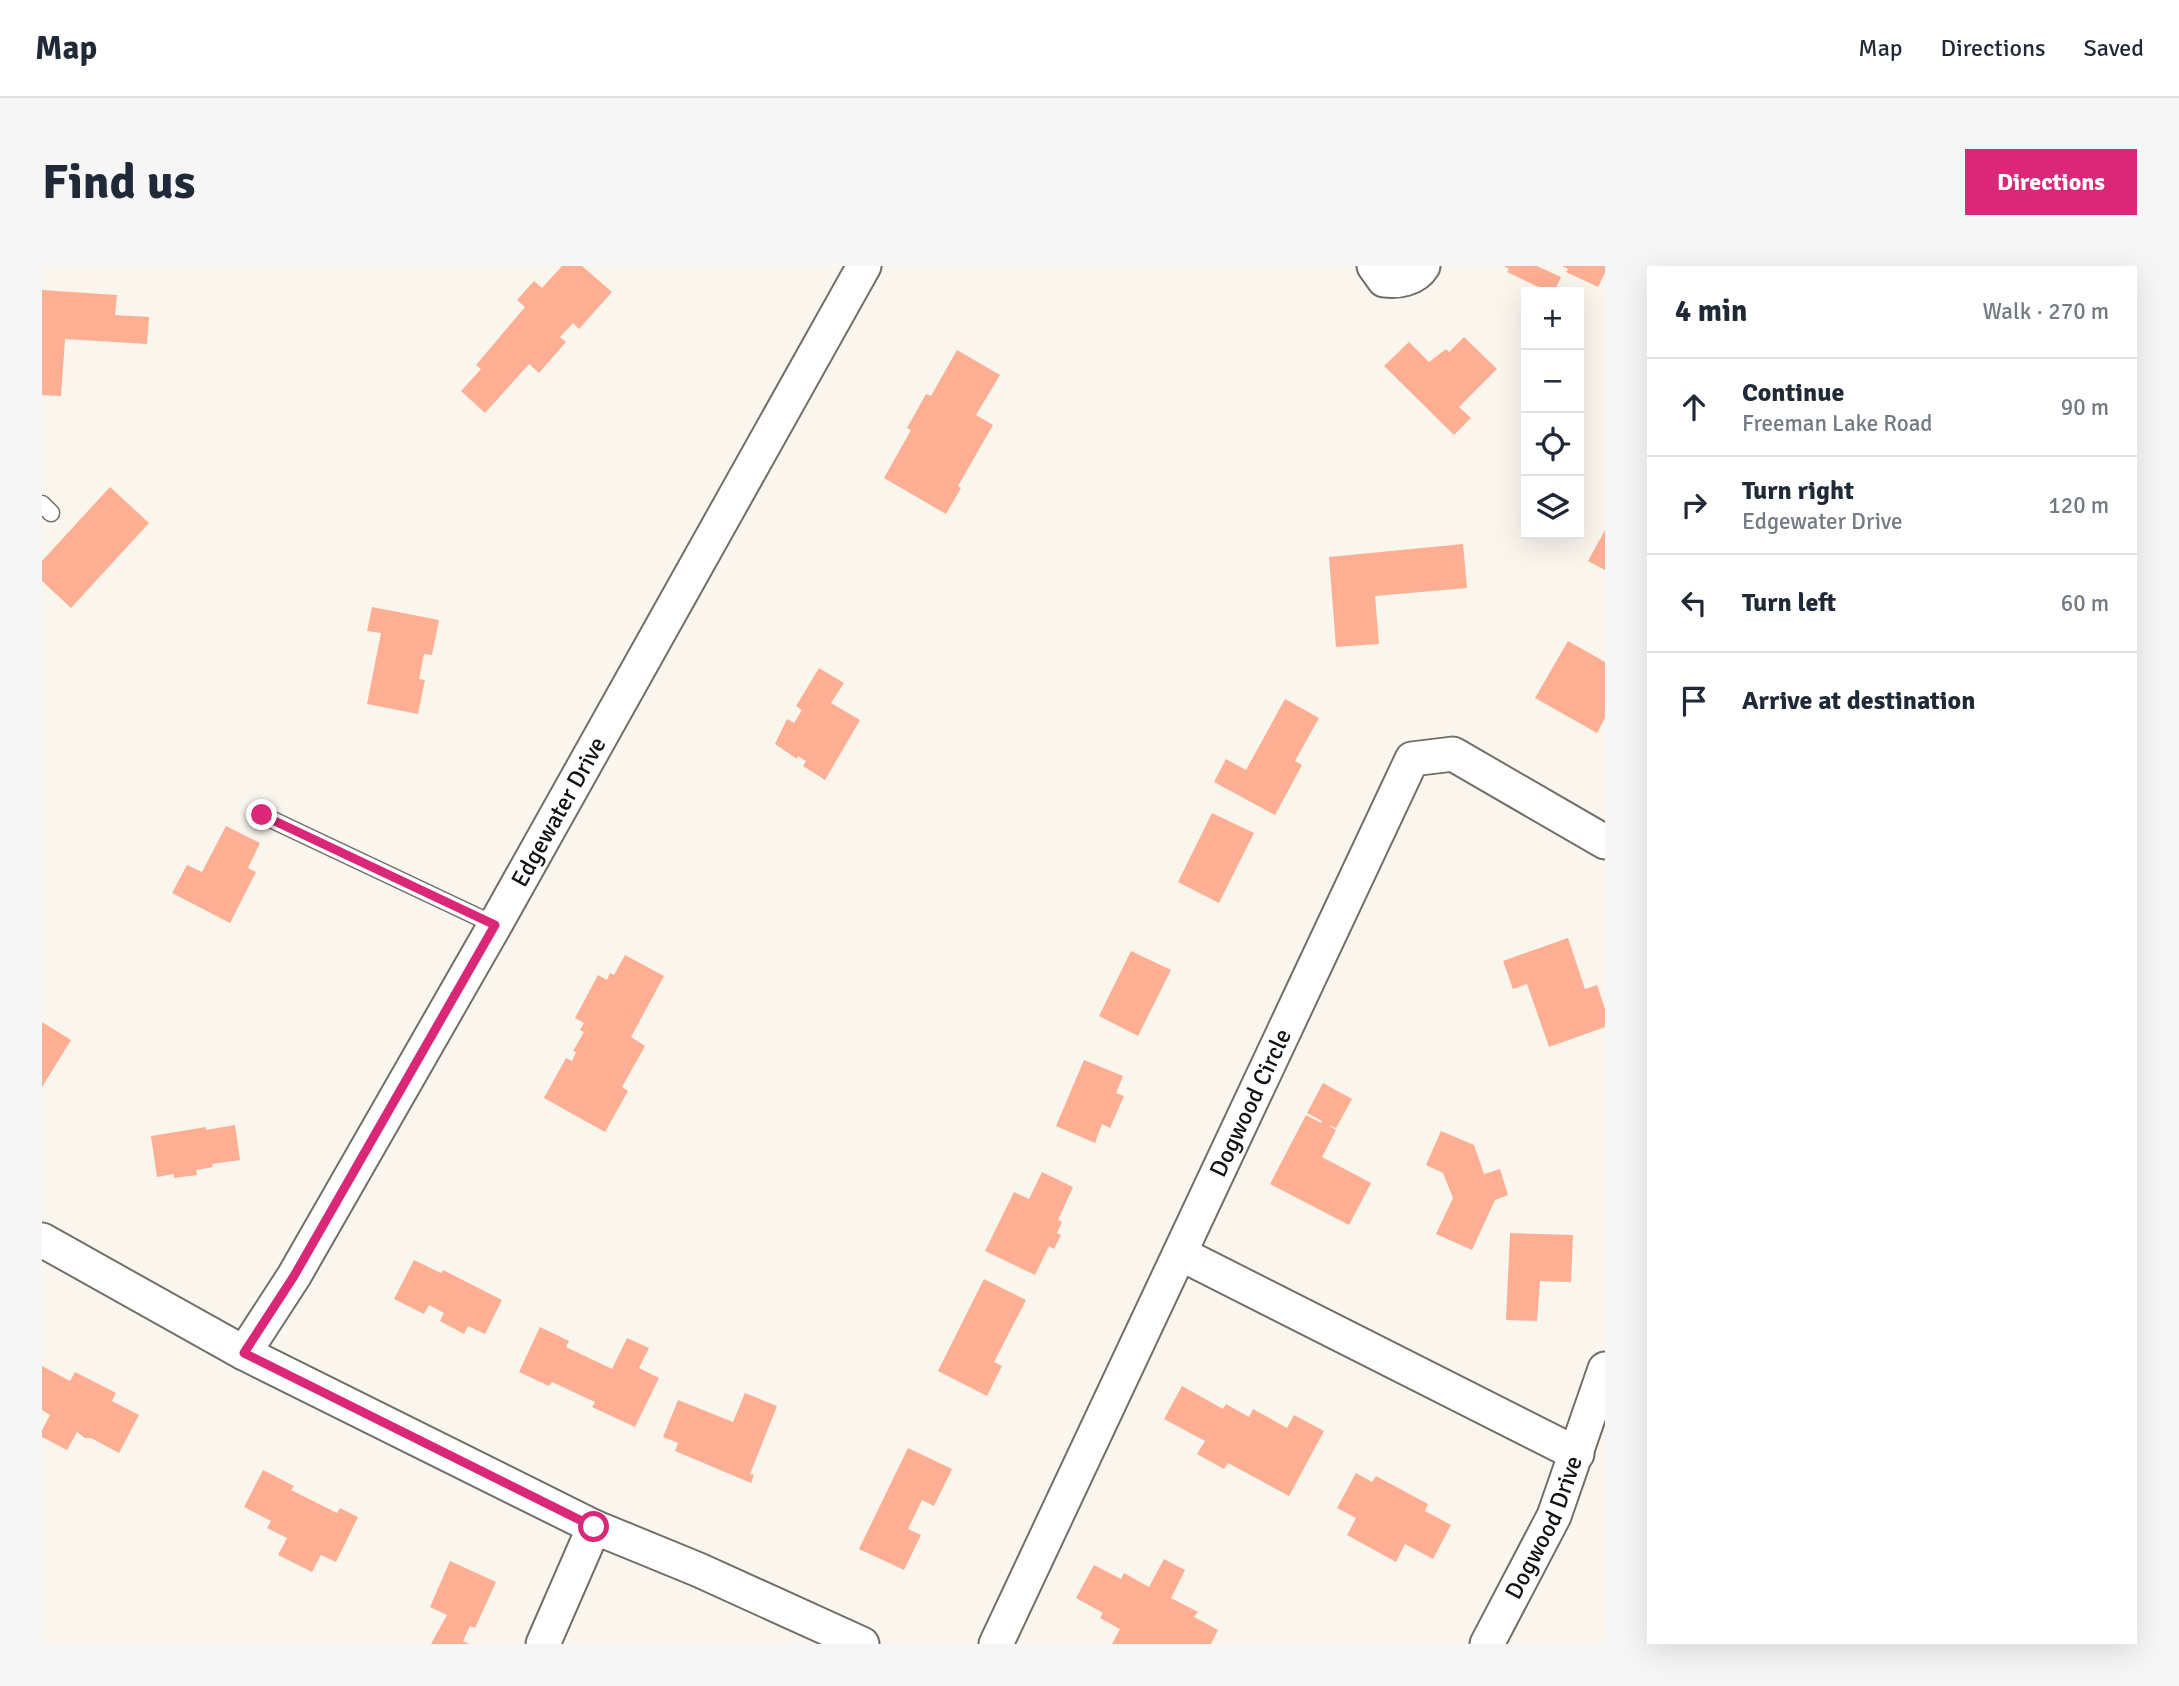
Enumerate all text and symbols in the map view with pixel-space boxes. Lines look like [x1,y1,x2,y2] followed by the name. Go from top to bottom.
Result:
[35,28,97,69] text: Map
[1858,33,1903,63] text: Map
[1941,33,2046,63] text: Directions
[2084,33,2144,63] text: Saved
[1965,149,2137,215] button: Directions
[42,152,195,212] text: Find us
[1521,287,1584,539] map controls
[1521,287,1584,350] button: +
[1675,293,1747,330] text: 4 min
[1983,297,2109,326] text: Walk · 270 m
[1521,350,1584,413] button: −
[1742,377,1844,409] text: Continue
[1675,388,1713,426] icon: ahead
[2061,393,2109,422] text: 90 m
[1742,409,1932,438] text: Freeman Lake Road
[1521,413,1584,476] button: locate
[1742,475,1854,507] text: Turn right
[1521,476,1584,539] button: layers
[1675,486,1713,524] icon: right
[2048,491,2109,520] text: 120 m
[1742,507,1902,536] text: Edgewater Drive
[1675,584,1713,622] icon: left
[1742,587,1836,619] text: Turn left
[2061,589,2109,618] text: 60 m
[1675,682,1713,720] icon: arrive
[1742,685,1975,717] text: Arrive at destination
[504,731,612,892] street label: Edgewater Drive
[246,799,277,830] route end
[1203,1024,1298,1182] street label: Dogwood Circle
[1498,1452,1589,1604] street label: Dogwood Drive
[578,1511,609,1542] route start

